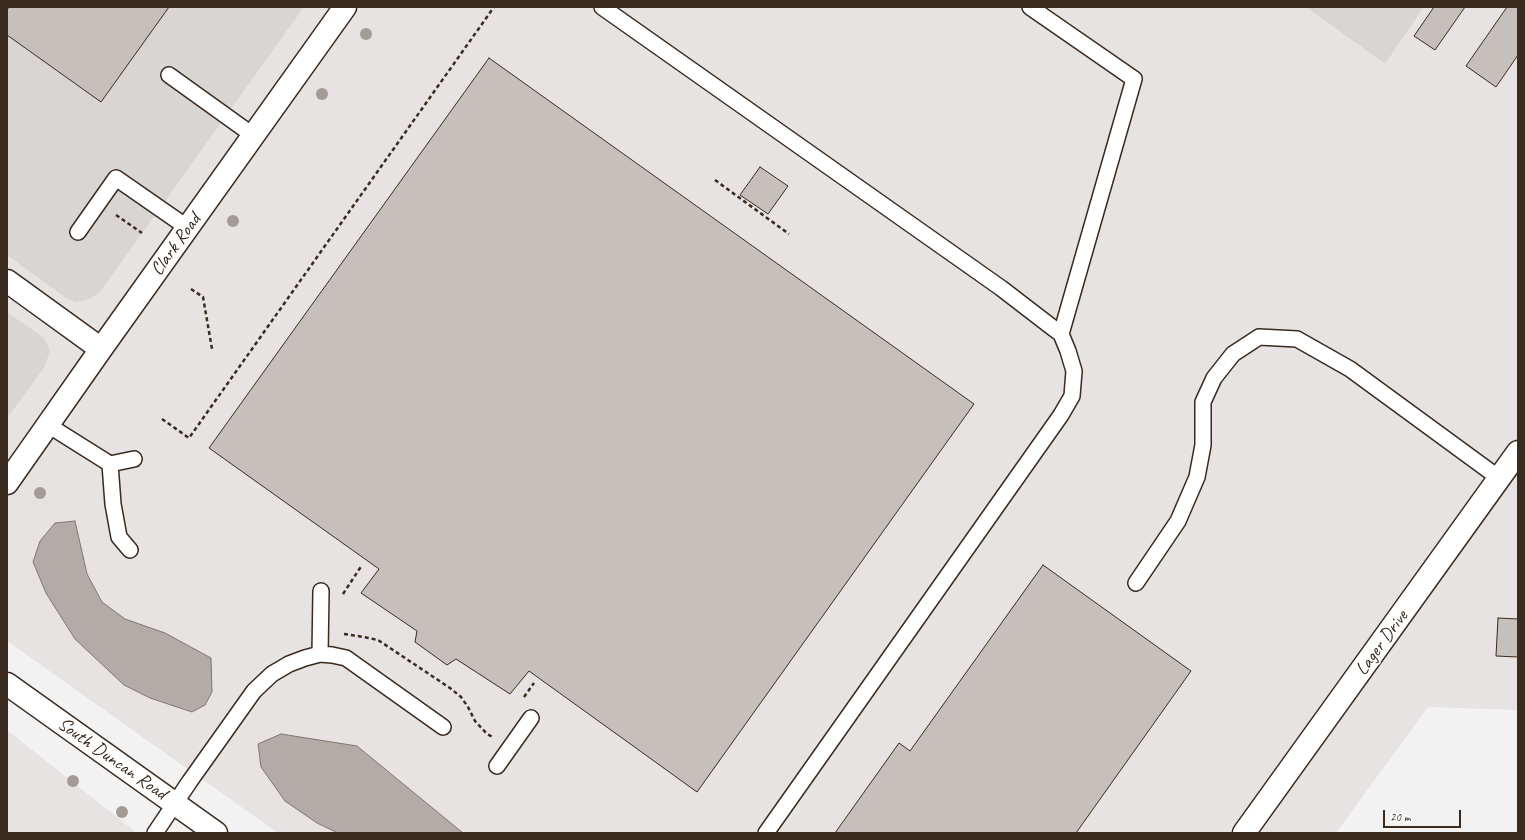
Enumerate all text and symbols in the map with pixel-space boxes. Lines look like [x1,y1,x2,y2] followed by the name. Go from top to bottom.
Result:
[146,210,206,280] street label: Clark Road
[1351,606,1413,680] street label: Lager Drive
[53,713,171,805] street label: South Duncan Road
[1385,802,1463,828] scale bar
[1390,809,1410,825] text: 20 m

